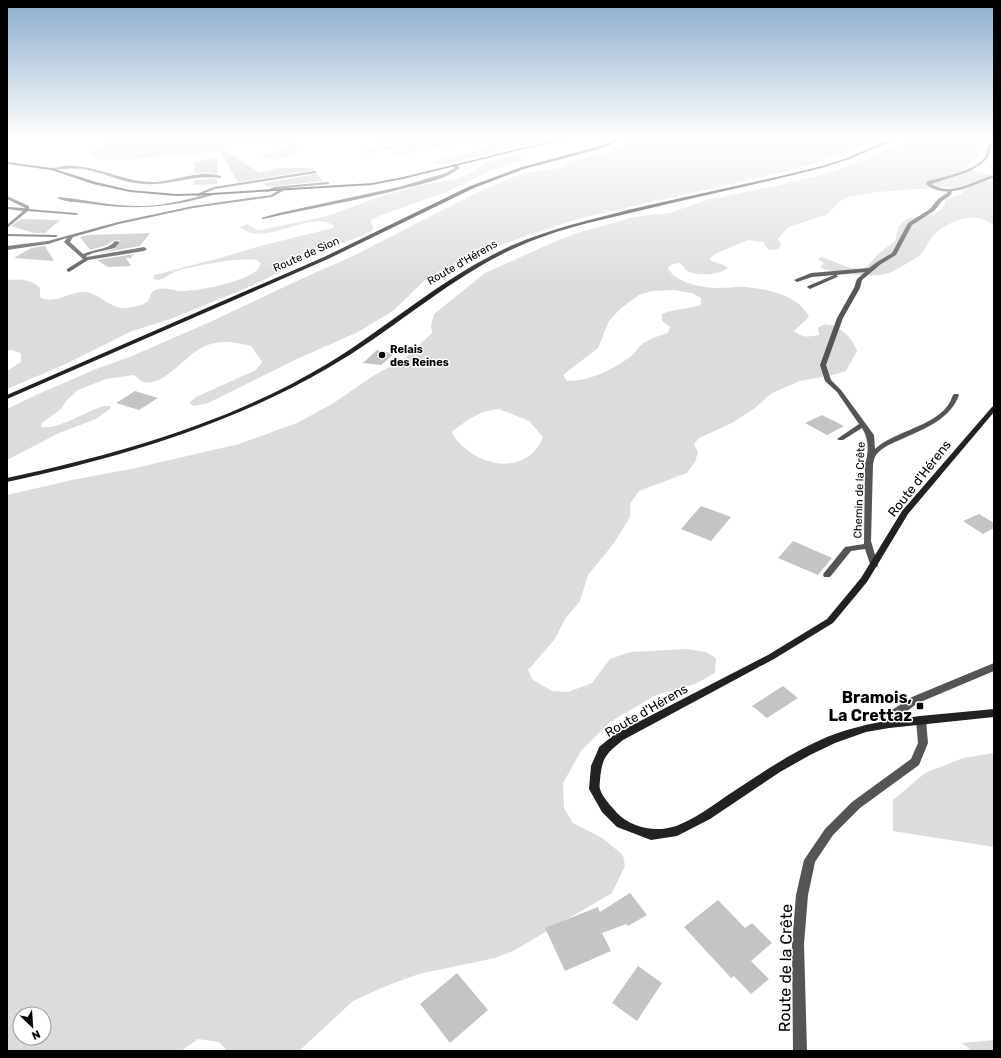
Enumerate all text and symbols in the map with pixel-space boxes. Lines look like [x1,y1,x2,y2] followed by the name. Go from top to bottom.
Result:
[271,234,341,275] street label: Route de Sion
[425,237,500,288] street label: Route d'Hérens
[390,343,449,369] place label: Relais des Reines
[377,350,387,360] marker: Relais des Reines
[885,437,954,520] street label: Route d'Hérens
[851,441,868,539] street label: Chemin de la Crête
[602,681,691,740] street label: Route d'Hérens
[828,688,912,725] place label: Bramois, La Crettaz
[915,701,925,711] marker: Bramois, La Crettaz
[775,904,796,1032] street label: Route de la Crête
[12,1006,52,1046] north arrow
[30,1027,42,1042] text: N

